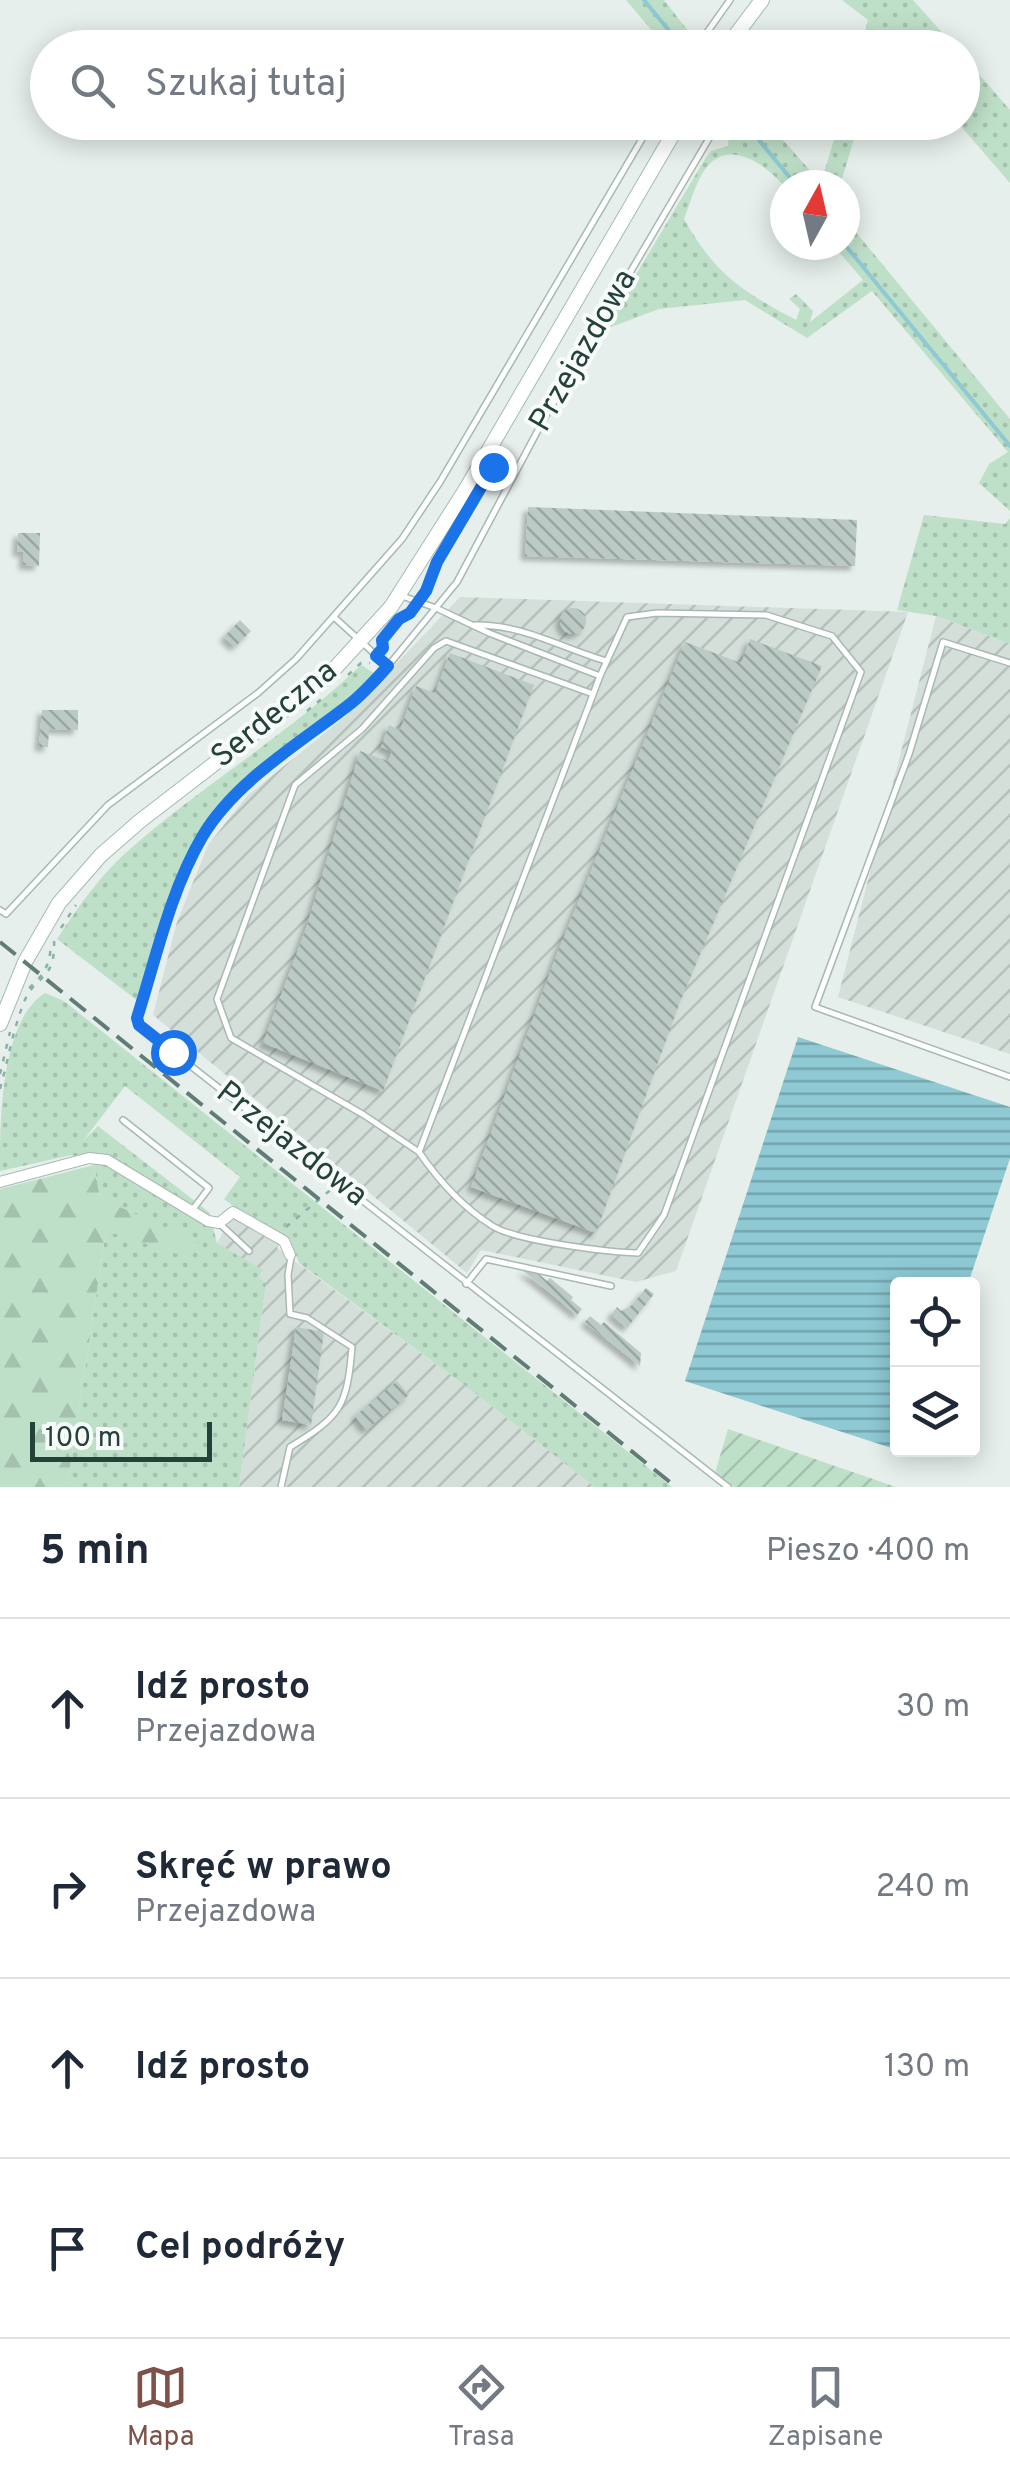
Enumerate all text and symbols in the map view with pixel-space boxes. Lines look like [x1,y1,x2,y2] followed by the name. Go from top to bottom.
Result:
[30,30,980,140] search box
[65,58,120,113] icon: search
[145,61,347,110] text: Szukaj tutaj
[770,170,860,260] north arrow
[521,263,647,439] street label: Przejazdowa
[471,445,517,491] route end
[204,652,346,778] street label: Serdeczna
[151,1030,197,1076] route start
[207,1074,375,1216] street label: Przejazdowa
[890,1277,980,1457] map controls
[890,1277,980,1367] button: locate
[890,1367,980,1457] button: layers
[30,1417,212,1462] scale bar
[45,1421,121,1457] text: 100 m
[40,1526,150,1579] text: 5 min
[766,1532,970,1572] text: Pieszo · 400 m
[135,1664,310,1713] text: Idź prosto
[40,1681,95,1736] icon: ahead
[896,1688,970,1728] text: 30 m
[135,1713,316,1753] text: Przejazdowa
[135,1844,392,1893] text: Skręć w prawo
[40,1861,95,1916] icon: right
[876,1868,970,1908] text: 240 m
[135,1893,316,1933] text: Przejazdowa
[40,2041,95,2096] icon: ahead
[135,2044,310,2093] text: Idź prosto
[884,2048,970,2088] text: 130 m
[40,2221,95,2276] icon: arrive
[135,2224,345,2273] text: Cel podróży
[127,2360,194,2456] tab: Mapa
[448,2360,514,2456] tab: Trasa
[768,2360,883,2456] tab: Zapisane

